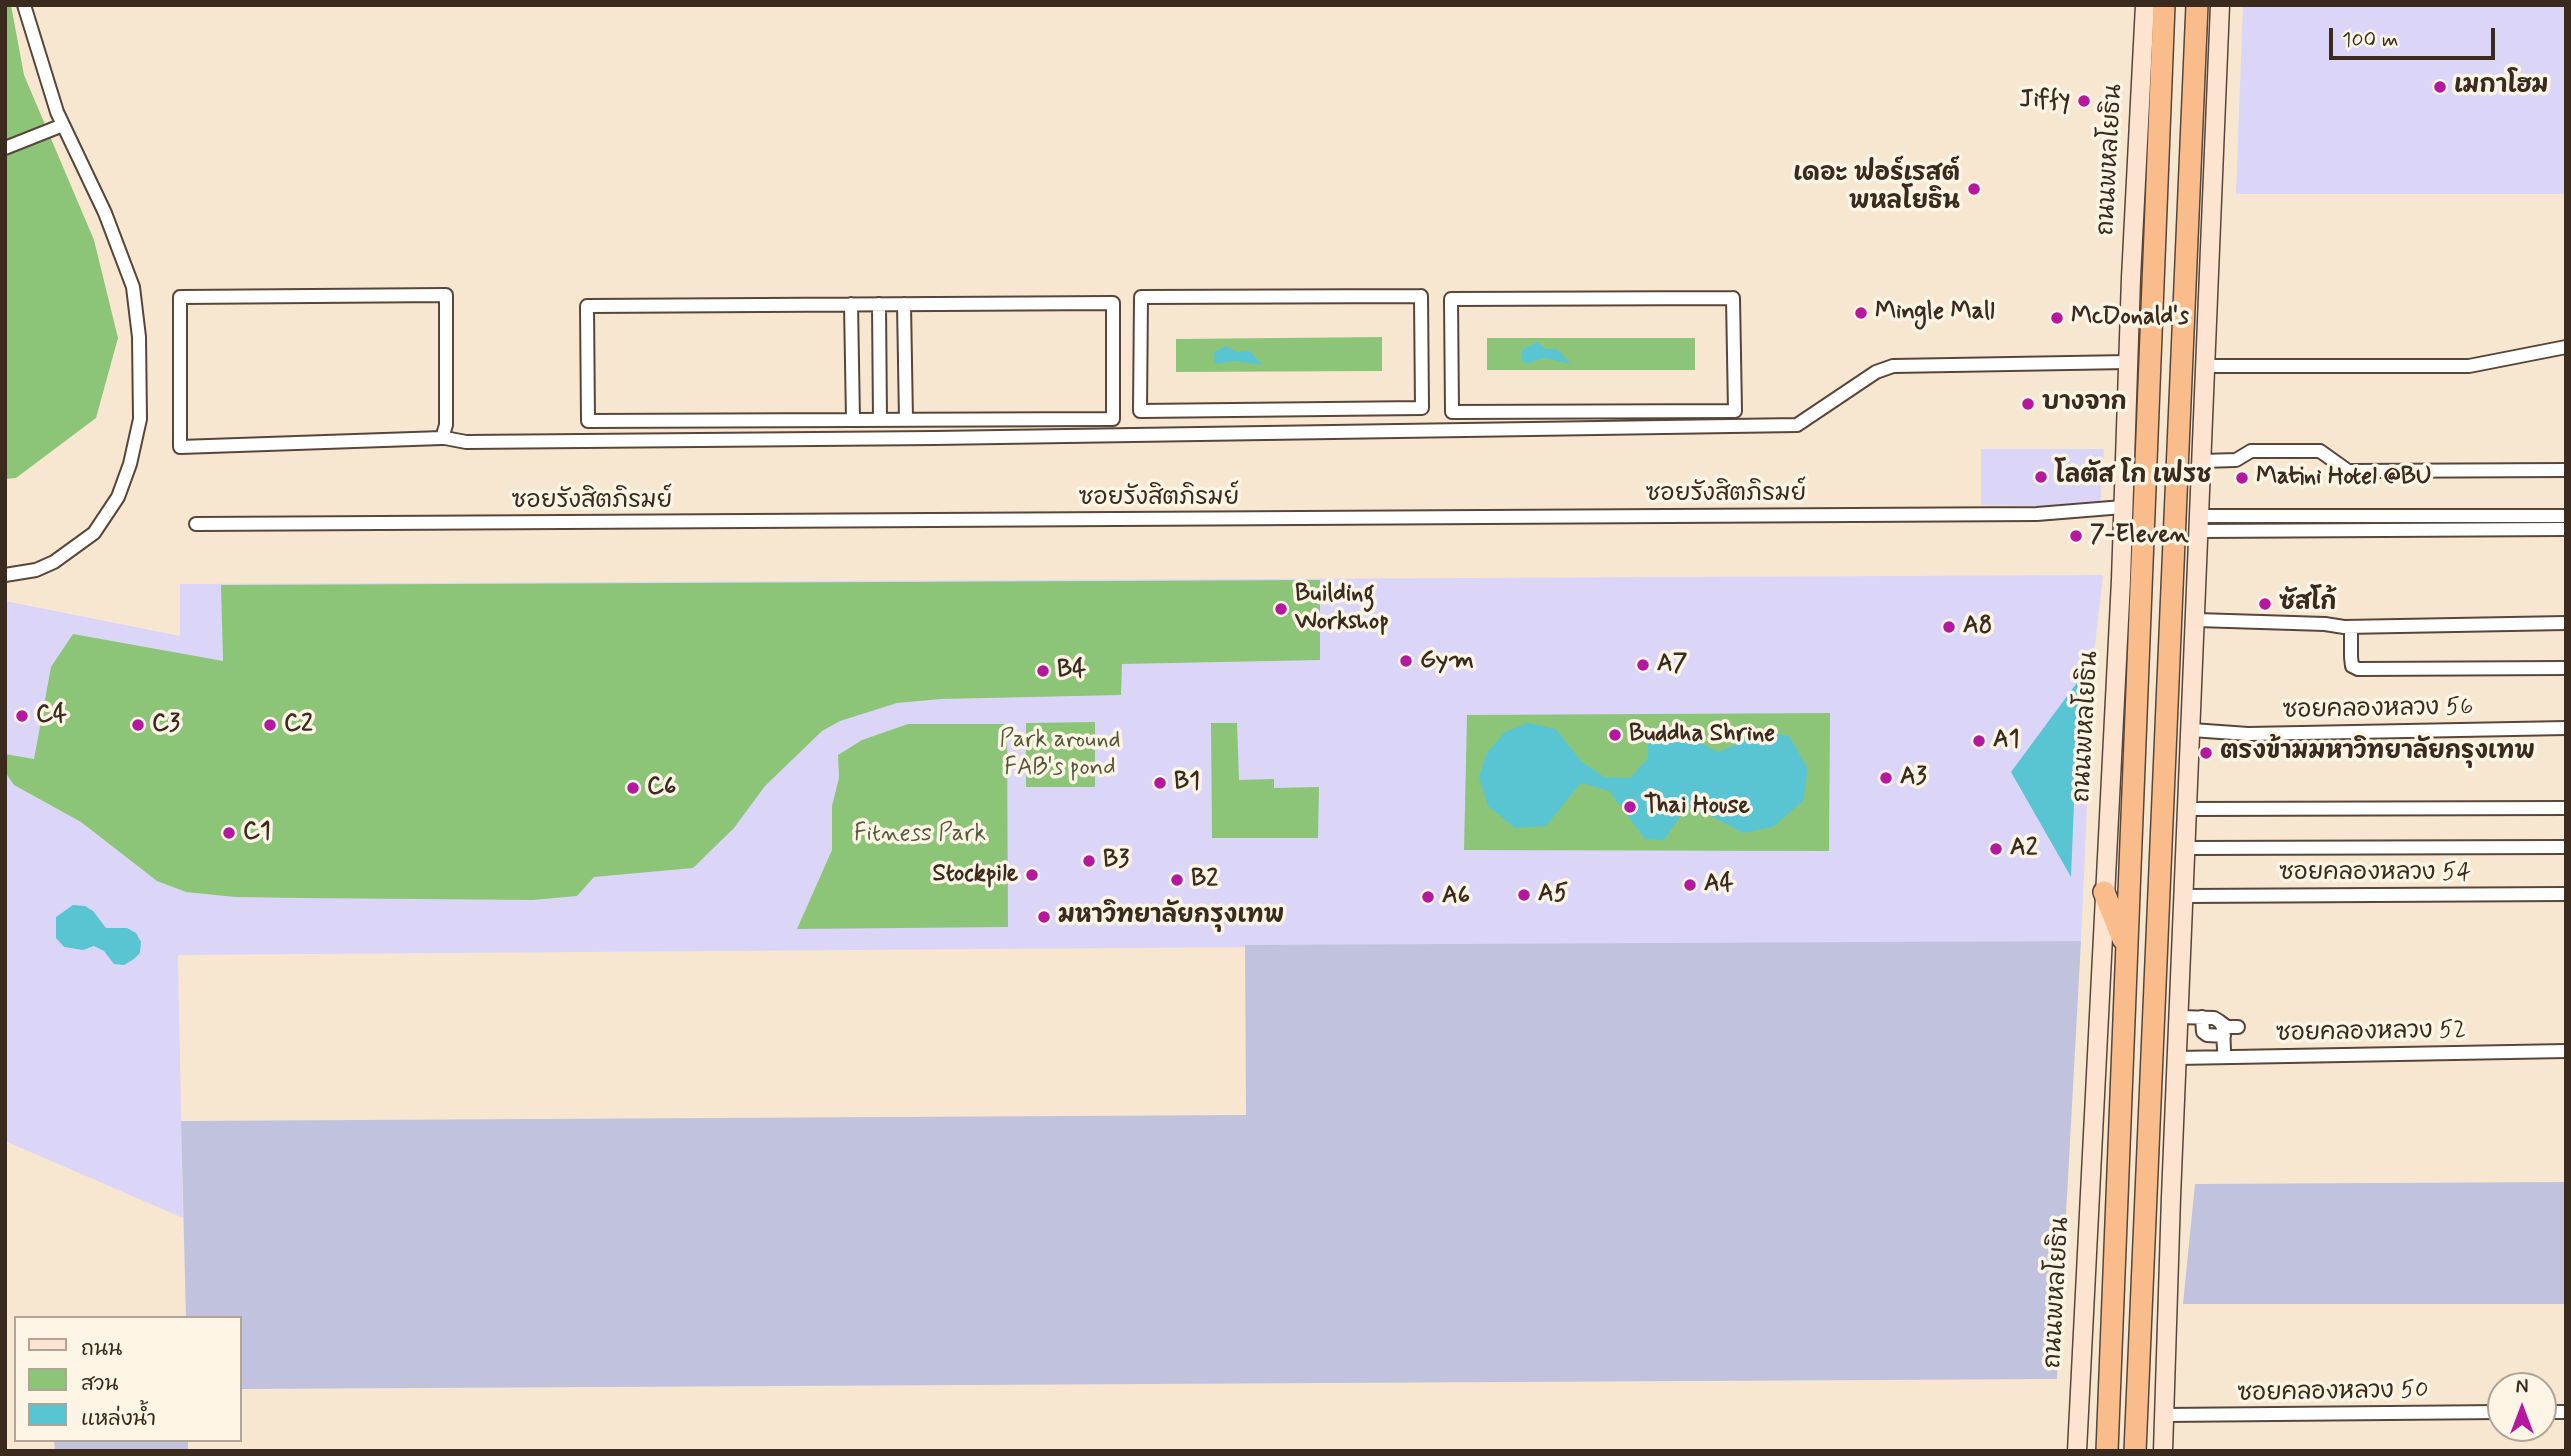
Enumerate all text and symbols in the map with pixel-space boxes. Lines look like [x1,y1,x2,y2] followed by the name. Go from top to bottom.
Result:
[2333,14,2499,58] scale bar
[2342,26,2398,54] text: 100 m
[2454,73,2548,101] place label: เมกาโฮม
[2432,79,2448,95] marker: เมกาโฮม
[2093,84,2129,236] street label: ถนนพหลโยธิน
[2019,87,2070,115] place label: Jiffy
[2076,93,2092,109] marker: Jiffy
[1793,161,1960,217] place label: เดอะ ฟอร์เรสต์ พหลโยธิน
[1966,181,1982,197] marker: เดอะ ฟอร์เรสต์ พหลโยธิน
[1875,299,1995,327] place label: Mingle Mall
[2071,304,2189,332] place label: McDonald's
[1853,305,1869,321] marker: Mingle Mall
[2049,310,2065,326] marker: McDonald's
[2042,390,2127,418] place label: บางจาก
[2020,396,2036,412] marker: บางจาก
[2055,463,2211,491] place label: โลตัส โก เฟรช
[2256,464,2432,492] place label: Matini Hotel @BU
[2033,469,2049,485] marker: โลตัส โก เฟรช
[2234,470,2250,486] marker: Matini Hotel @BU
[1645,481,1807,509] street label: ซอยรังสิตภิรมย์
[1078,485,1240,513] street label: ซอยรังสิตภิรมย์
[511,488,673,516] street label: ซอยรังสิตภิรมย์
[2090,522,2189,550] place label: 7-Eleven
[2068,528,2084,544] marker: 7-Eleven
[1295,581,1389,637] place label: Building Workshop
[2279,590,2336,618] place label: ซัสโก้
[2257,596,2273,612] marker: ซัสโก้
[1273,601,1289,617] marker: Building Workshop
[1963,613,1992,641] place label: A8
[1941,619,1957,635] marker: A8
[1420,647,1474,675] place label: Gym
[1657,651,1687,679] place label: A7
[2069,651,2105,803] street label: ถนนพหลโยธิน
[1398,653,1414,669] marker: Gym
[1057,657,1086,685] place label: B4
[1635,657,1651,673] marker: A7
[1035,663,1051,679] marker: B4
[2282,694,2474,726] street label: ซอยคลองหลวง 56
[36,702,67,730] place label: C4
[14,708,30,724] marker: C4
[152,711,180,739] place label: C3
[284,711,313,739] place label: C2
[130,717,146,733] marker: C3
[262,717,278,733] marker: C2
[1629,721,1775,749] place label: Buddha Shrine
[999,727,1121,783] park label: Park around FAB's pond
[1607,727,1623,743] marker: Buddha Shrine
[1993,727,2019,755] place label: A1
[1971,733,1987,749] marker: A1
[2220,739,2535,767] place label: ตรงข้ามมหาวิทยาลัยกรุงเทพ
[2198,745,2214,761] marker: ตรงข้ามมหาวิทยาลัยกรุงเทพ
[1900,764,1927,792] place label: A3
[1174,769,1200,797] place label: B1
[1878,770,1894,786] marker: A3
[647,774,676,802] place label: C6
[1152,775,1168,791] marker: B1
[625,780,641,796] marker: C6
[1644,793,1750,821] place label: Thai House
[1622,799,1638,815] marker: Thai House
[243,819,271,847] place label: C1
[854,821,986,849] park label: Fitness Park
[221,825,237,841] marker: C1
[2010,835,2037,863] place label: A2
[1988,841,2004,857] marker: A2
[1103,847,1129,875] place label: B3
[1081,853,1097,869] marker: B3
[2279,860,2471,888] street label: ซอยคลองหลวง 54
[932,861,1018,889] place label: Stockpile
[1191,866,1218,894] place label: B2
[1024,867,1040,883] marker: Stockpile
[1704,871,1734,899] place label: A4
[1169,872,1185,888] marker: B2
[1682,877,1698,893] marker: A4
[1538,881,1568,909] place label: A5
[1442,883,1470,911] place label: A6
[1516,887,1532,903] marker: A5
[1420,889,1436,905] marker: A6
[1058,903,1284,931] place label: มหาวิทยาลัยกรุงเทพ
[1036,909,1052,925] marker: มหาวิทยาลัยกรุงเทพ
[2276,1017,2466,1049] street label: ซอยคลองหลวง 52
[2040,1217,2076,1369] street label: ถนนพหลโยธิน
[14,1316,242,1442] legend
[81,1335,122,1363] text: ถนน
[81,1370,118,1398] text: สวน
[2487,1372,2557,1442] north arrow
[2516,1375,2528,1400] text: N
[2237,1377,2429,1409] street label: ซอยคลองหลวง 50
[81,1405,156,1433] text: แหล่งน้ำ

